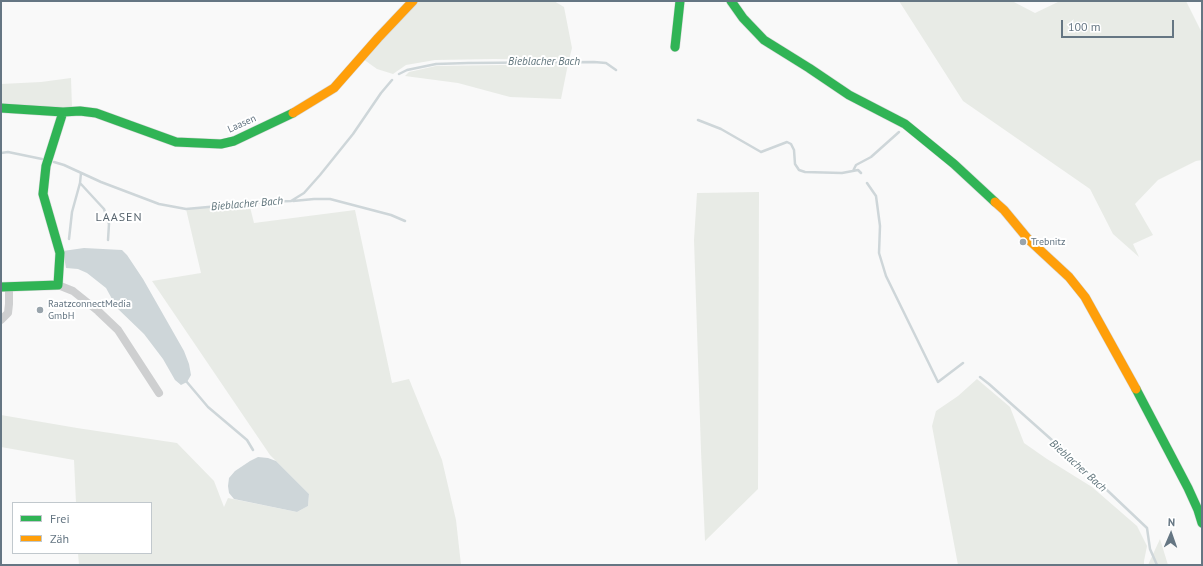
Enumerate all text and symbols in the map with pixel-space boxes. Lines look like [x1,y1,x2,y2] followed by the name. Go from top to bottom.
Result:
[1063,12,1176,38] scale bar
[1068,19,1101,34] text: 100 m
[508,55,580,69] water label: Bieblacher Bach
[226,112,258,136] street label: Laasen
[211,194,283,214] water label: Bieblacher Bach
[95,211,143,225] district label: LAASEN
[1031,236,1065,248] place label: Trebnitz
[1018,237,1028,247] marker: Trebnitz
[48,298,131,322] place label: RaatzconnectMedia GmbH
[35,305,45,315] marker: RaatzconnectMedia GmbH
[1047,437,1109,495] water label: Bieblacher Bach
[12,502,152,554] legend
[50,511,70,526] text: Frei
[1151,514,1191,554] north arrow
[1168,515,1175,529] text: N
[50,531,69,546] text: Zäh

